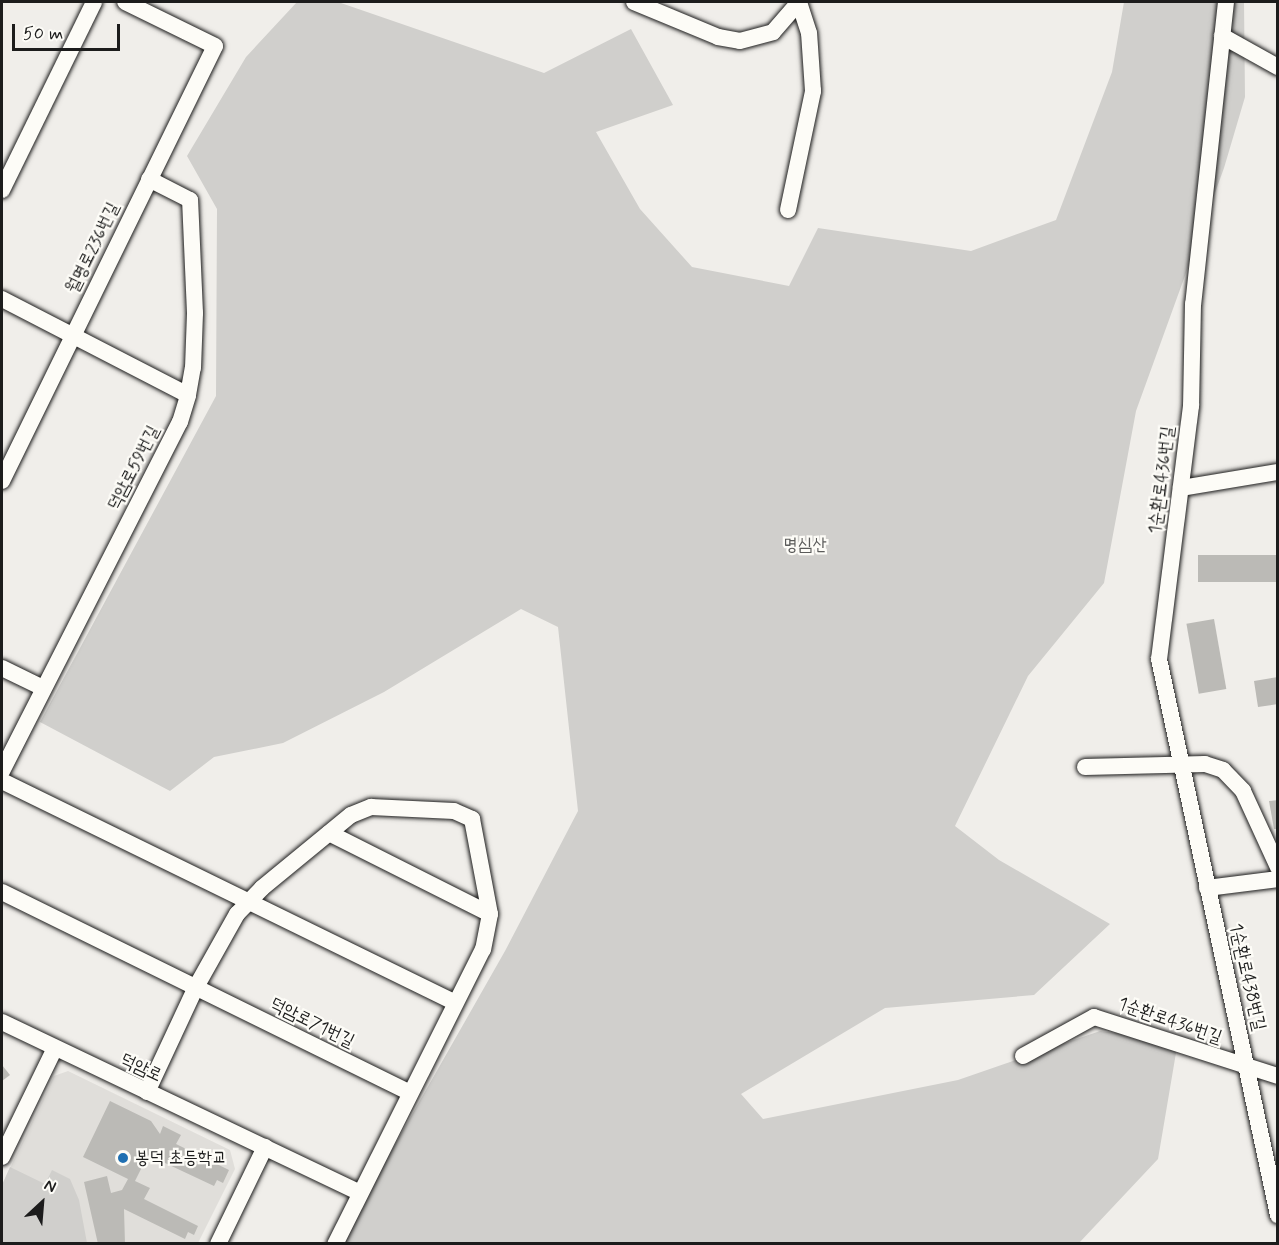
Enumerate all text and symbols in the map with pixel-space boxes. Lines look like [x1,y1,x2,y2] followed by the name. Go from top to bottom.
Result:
[15,12,123,50] scale bar
[23,22,63,46] text: 50 m
[62,199,124,297] street label: 월명로236번길
[103,422,165,514] street label: 덕암로59번길
[1145,425,1179,535] street label: 1순환로436번길
[783,534,827,556] park label: 명심산
[1224,921,1270,1033] street label: 1순환로438번길
[266,993,358,1053] street label: 덕암로71번길
[1115,993,1225,1049] street label: 1순환로436번길
[117,1049,165,1087] street label: 덕암로
[135,1147,227,1169] place label: 봉덕 초등학교
[116,1151,130,1165] marker: 봉덕 초등학교
[12,1173,72,1233] north arrow
[41,1175,60,1198] text: N

